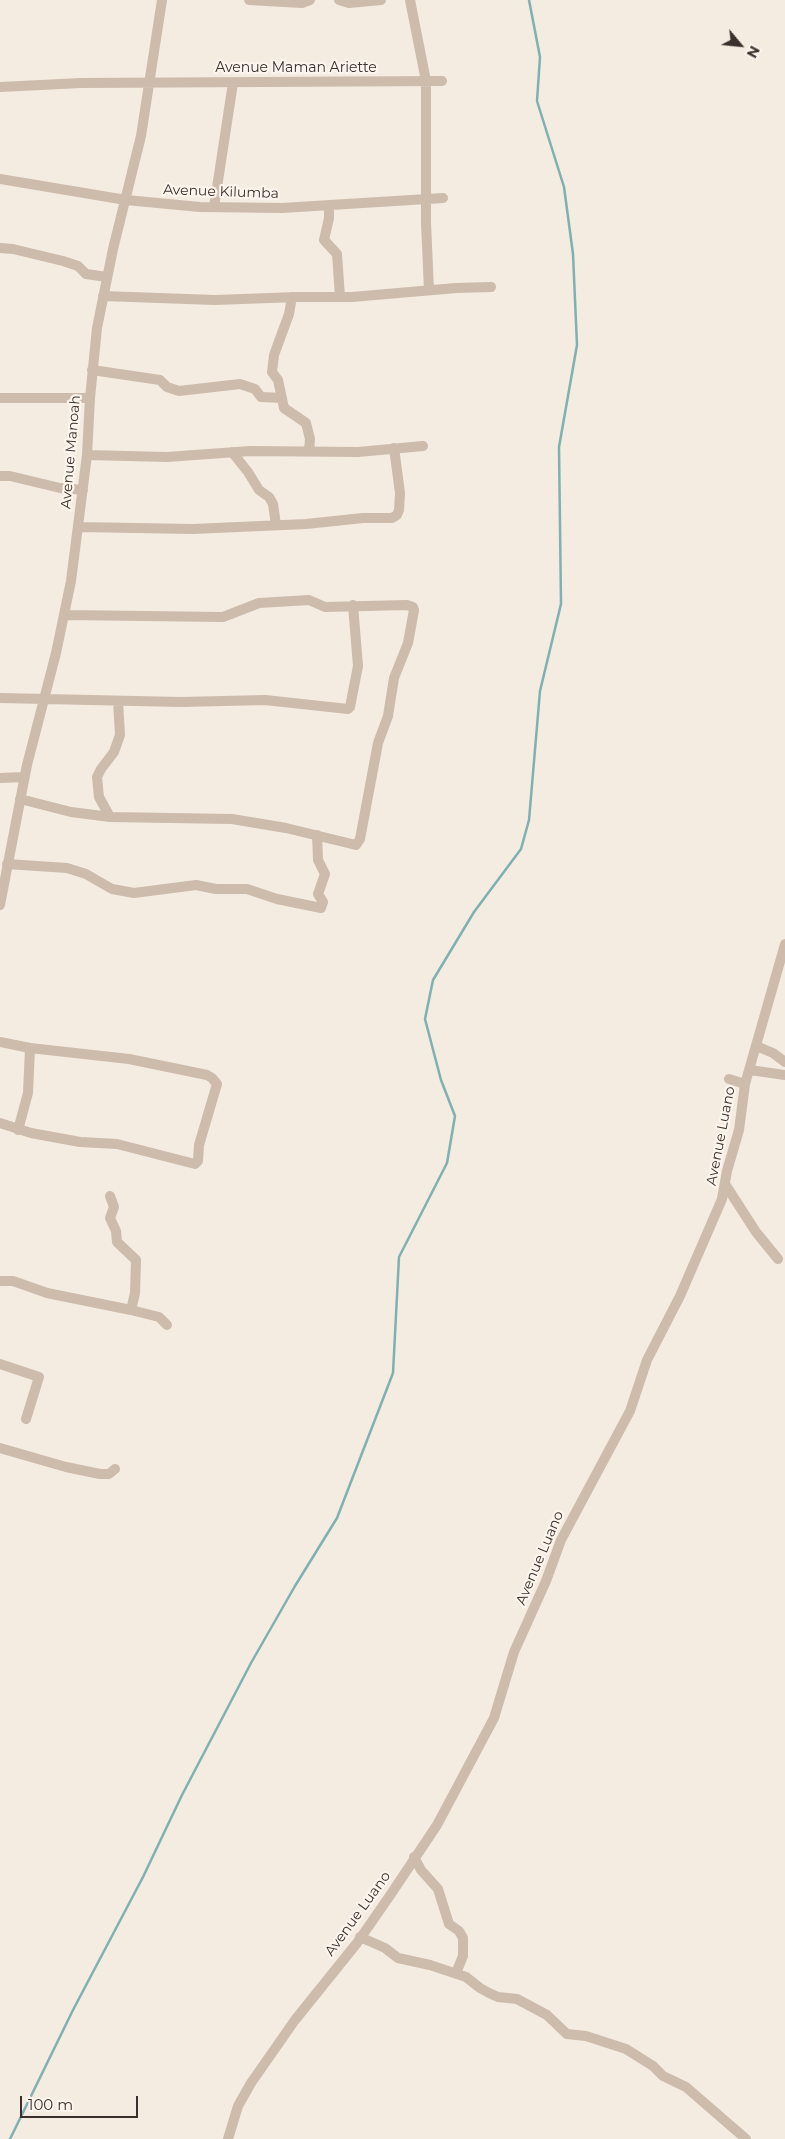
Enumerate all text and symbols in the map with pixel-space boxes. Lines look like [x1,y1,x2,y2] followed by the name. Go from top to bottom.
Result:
[715,20,765,70] north arrow
[743,43,764,61] text: N
[215,60,377,76] street label: Avenue Maman Ariette
[163,182,279,202] street label: Avenue Kilumba
[58,394,84,510] street label: Avenue Manoah
[703,1085,739,1187] street label: Avenue Luano
[513,1508,567,1608] street label: Avenue Luano
[322,1868,394,1960] street label: Avenue Luano
[22,2086,140,2118] scale bar
[28,2095,73,2114] text: 100 m

